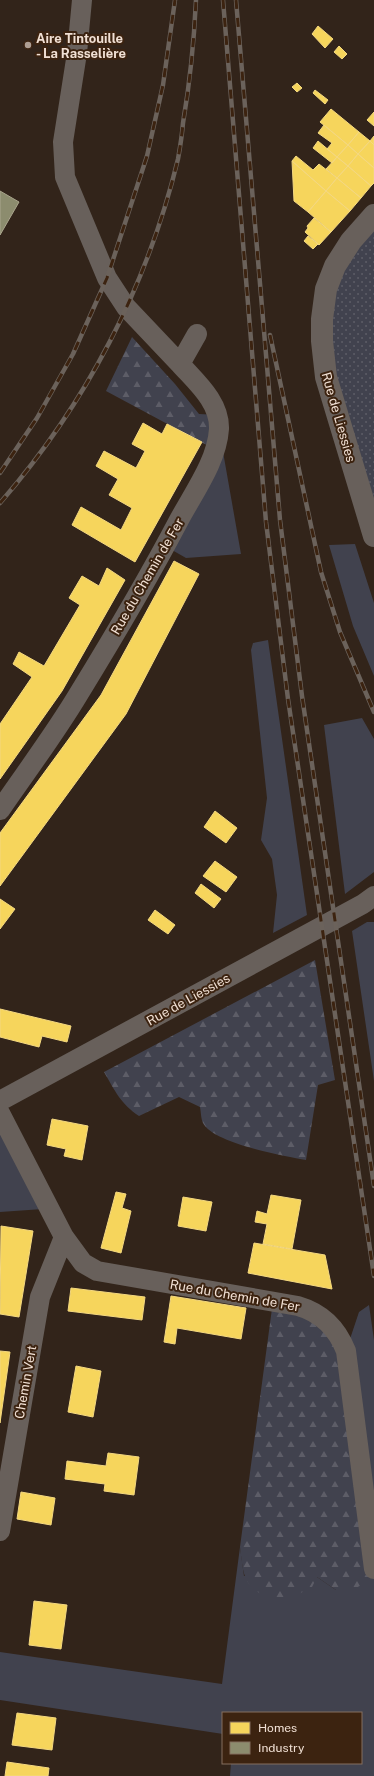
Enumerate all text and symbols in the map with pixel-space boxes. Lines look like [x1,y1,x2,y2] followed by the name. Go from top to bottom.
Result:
[36,31,126,61] place label: Aire Tintouille - La Rasselière
[23,40,33,50] marker: Aire Tintouille - La Rasselière
[318,370,359,464] street label: Rue de Liessies
[108,515,187,637] street label: Rue du Chemin de Fer
[144,970,233,1029] street label: Rue de Liessies
[169,1277,301,1314] street label: Rue du Chemin de Fer
[12,1344,39,1420] street label: Chemin Vert
[222,1712,362,1764] legend
[258,1721,297,1735] text: Homes
[258,1741,305,1755] text: Industry

